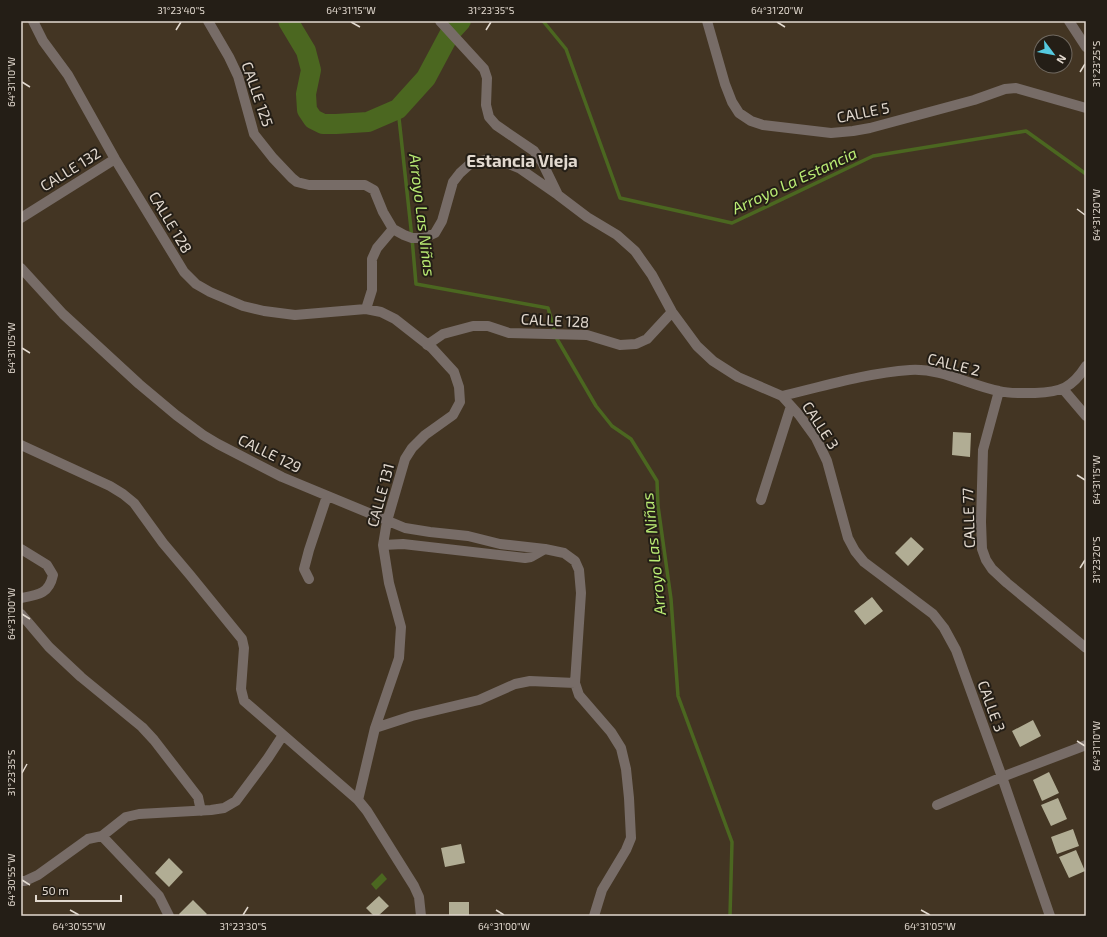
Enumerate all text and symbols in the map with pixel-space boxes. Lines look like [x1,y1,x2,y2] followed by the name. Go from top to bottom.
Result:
[157,4,205,16] text: 31°23'40"S
[326,4,376,16] text: 64°31'15"W
[468,4,515,16] text: 31°23'35"S
[751,4,803,16] text: 64°31'20"W
[1033,34,1073,74] north arrow
[1090,40,1102,87] text: 31°23'25"S
[1054,53,1070,66] text: N
[5,56,17,107] text: 64°31'10"W
[239,59,277,129] street label: CALLE 125
[835,98,891,126] street label: CALLE 5
[36,143,104,195] street label: CALLE 132
[728,143,860,219] water label: Arroyo La Estancia
[466,150,578,171] district label: Estancia Vieja
[405,152,440,277] water label: Arroyo Las Niñas
[146,188,196,256] street label: CALLE 128
[1090,189,1102,241] text: 64°31'20"W
[520,309,590,331] street label: CALLE 128
[5,322,17,374] text: 64°31'05"W
[926,349,982,379] street label: CALLE 2
[799,398,843,452] street label: CALLE 3
[235,430,305,476] street label: CALLE 129
[1090,455,1102,505] text: 64°31'15"W
[363,461,397,529] street label: CALLE 131
[958,487,978,548] street label: CALLE 77
[637,492,670,617] water label: Arroyo Las Niñas
[1090,536,1102,584] text: 31°23'20"S
[5,587,17,640] text: 64°31'00"W
[974,678,1010,734] street label: CALLE 3
[1090,720,1102,771] text: 64°31'10"W
[5,749,17,796] text: 31°23'35"S
[5,853,17,906] text: 64°30'55"W
[36,877,121,903] scale bar
[42,883,69,897] text: 50 m
[53,920,106,932] text: 64°30'55"W
[219,920,267,932] text: 31°23'30"S
[478,920,531,932] text: 64°31'00"W
[904,920,956,932] text: 64°31'05"W

